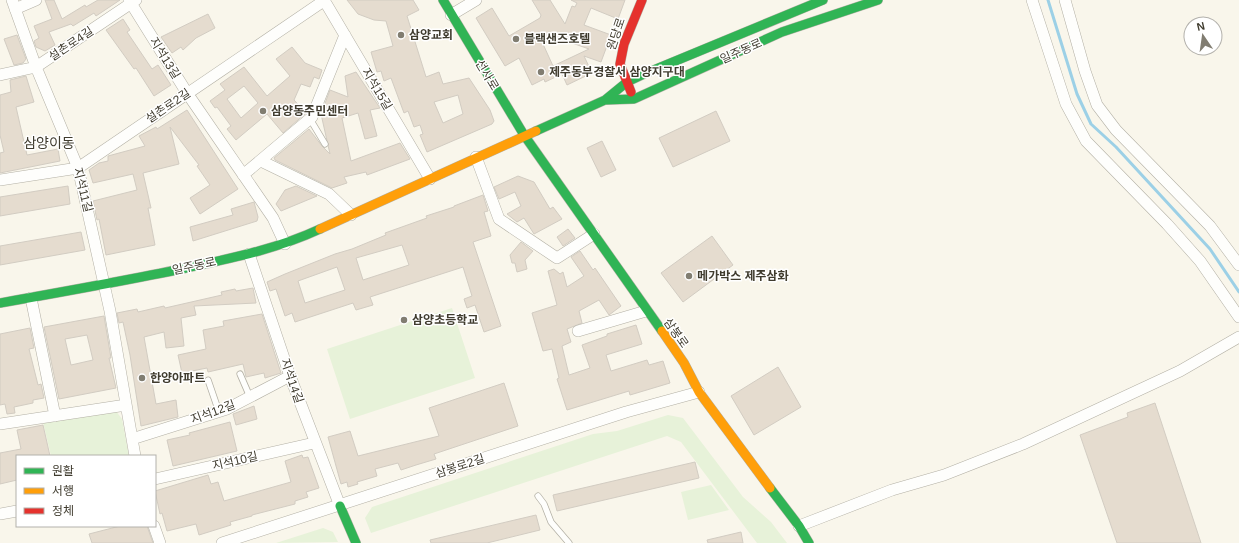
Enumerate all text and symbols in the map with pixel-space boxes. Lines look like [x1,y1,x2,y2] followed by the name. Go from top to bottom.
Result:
[604,16,628,52] street label: 원당로
[1183,16,1223,56] north arrow
[1196,20,1206,33] text: N
[46,24,96,64] street label: 설촌로4길
[409,28,453,42] place label: 삼양교회
[396,30,406,40] marker: 삼양교회
[524,32,590,46] place label: 블랙샌즈호텔
[511,34,521,44] marker: 블랙샌즈호텔
[147,35,183,81] street label: 지석13길
[718,36,764,66] street label: 일주동로
[472,57,502,93] street label: 선사로
[359,65,395,113] street label: 지석15길
[549,65,685,79] place label: 제주동부경찰서 삼양지구대
[536,67,546,77] marker: 제주동부경찰서 삼양지구대
[143,86,193,126] street label: 설촌로2길
[271,104,348,118] place label: 삼양동주민센터
[258,106,268,116] marker: 삼양동주민센터
[23,135,75,151] district label: 삼양이동
[71,166,95,214] street label: 지석11길
[171,255,217,277] street label: 일주동로
[697,269,789,283] place label: 메가박스 제주삼화
[684,271,694,281] marker: 메가박스 제주삼화
[412,313,478,327] place label: 삼양초등학교
[399,315,409,325] marker: 삼양초등학교
[661,315,691,351] street label: 삼봉로
[278,357,306,405] street label: 지석14길
[150,371,205,385] place label: 한양아파트
[137,373,147,383] marker: 한양아파트
[189,397,237,427] street label: 지석12길
[211,449,259,473] street label: 지석10길
[434,451,486,481] street label: 삼봉로2길
[16,455,156,527] legend
[52,464,74,478] text: 원활
[52,484,74,498] text: 서행
[52,504,74,518] text: 정체

